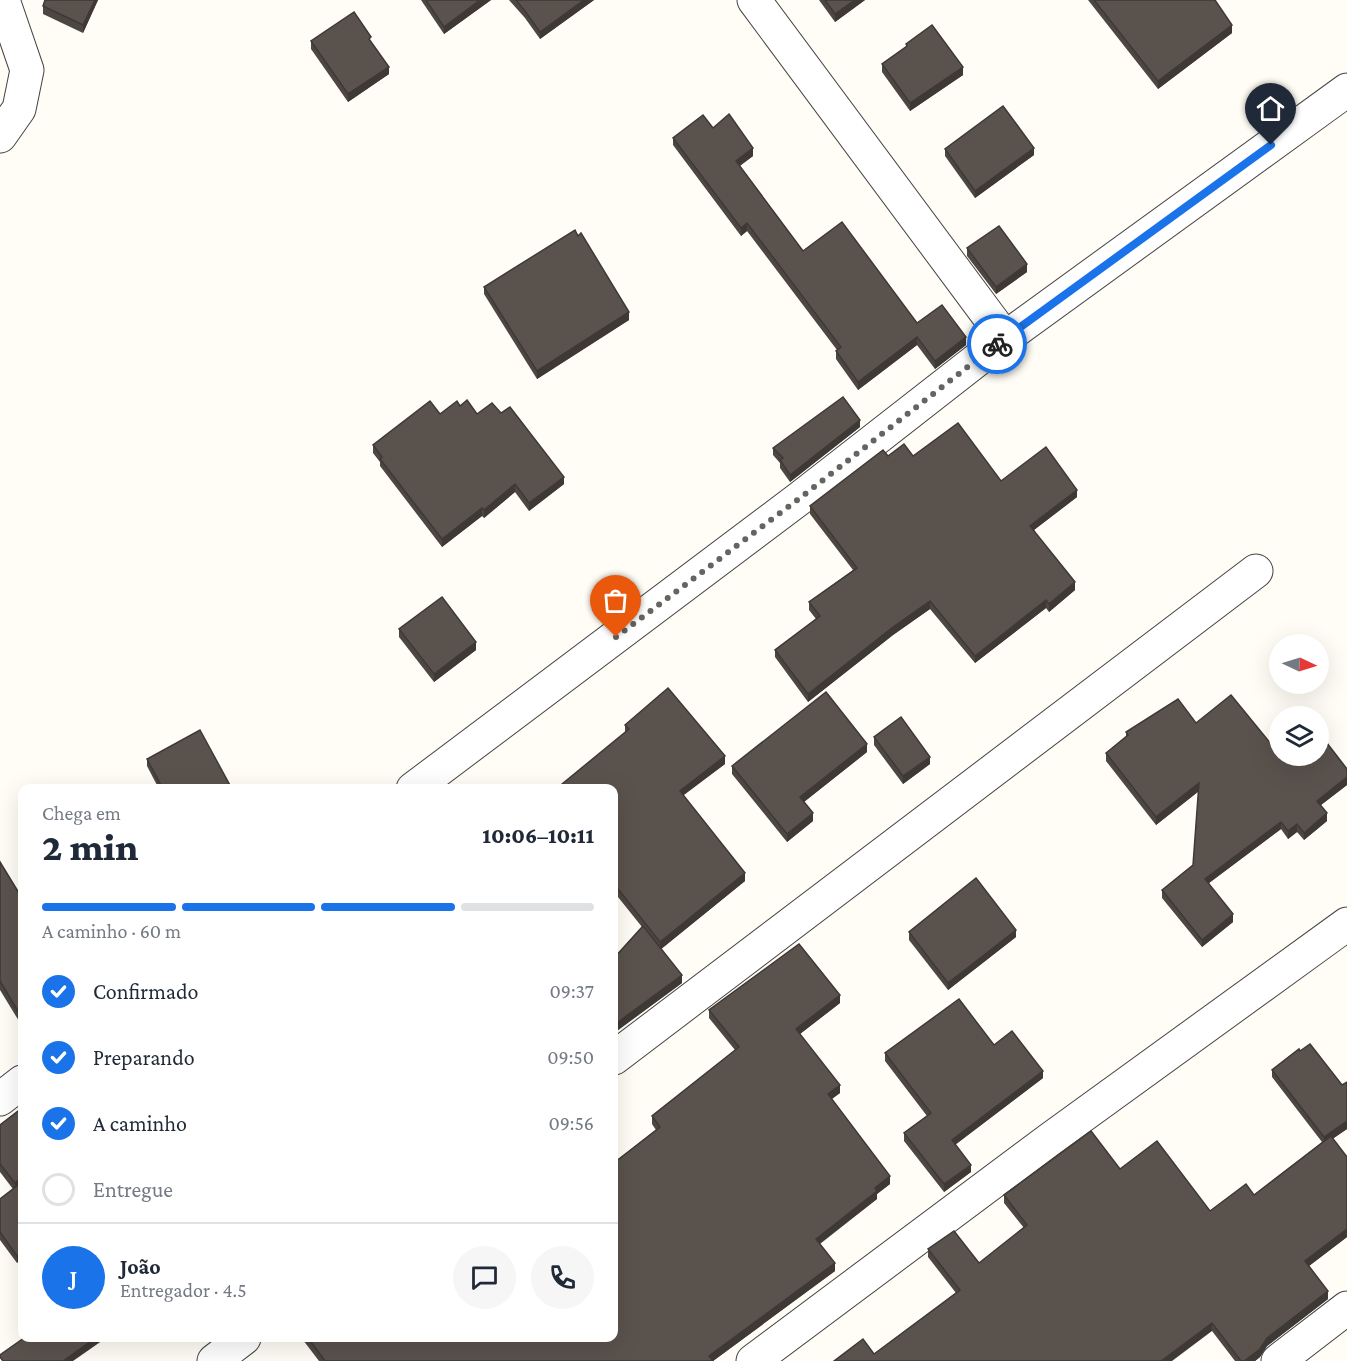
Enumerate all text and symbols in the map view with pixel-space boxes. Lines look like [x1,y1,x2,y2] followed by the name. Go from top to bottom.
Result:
[1245,83,1296,145] pin
[1254,92,1287,125] icon: home
[967,314,1027,374] courier
[981,328,1014,361] icon: bike
[590,575,641,637] pin
[599,584,632,617] icon: bag
[1269,634,1329,694] north arrow
[1269,634,1329,766] map controls
[1269,706,1329,766] button: layers
[42,802,121,824] text: Chega em
[482,823,594,848] text: 10:06–10:11
[42,825,138,868] text: 2 min
[42,920,181,942] text: A caminho · 60 m
[42,975,75,1008] icon: check
[93,979,199,1004] text: Confirmado
[549,980,594,1002] text: 09:37
[42,1041,75,1074] icon: check
[93,1045,195,1070] text: Preparando
[547,1046,594,1068] text: 09:50
[42,1107,75,1140] icon: check
[93,1111,187,1136] text: A caminho
[548,1112,594,1134] text: 09:56
[93,1177,173,1202] text: Entregue
[453,1246,516,1309] button: chat
[531,1246,594,1309] button: phone
[120,1254,161,1279] text: João
[70,1265,77,1290] text: J
[120,1279,247,1301] text: Entregador · 4.5

